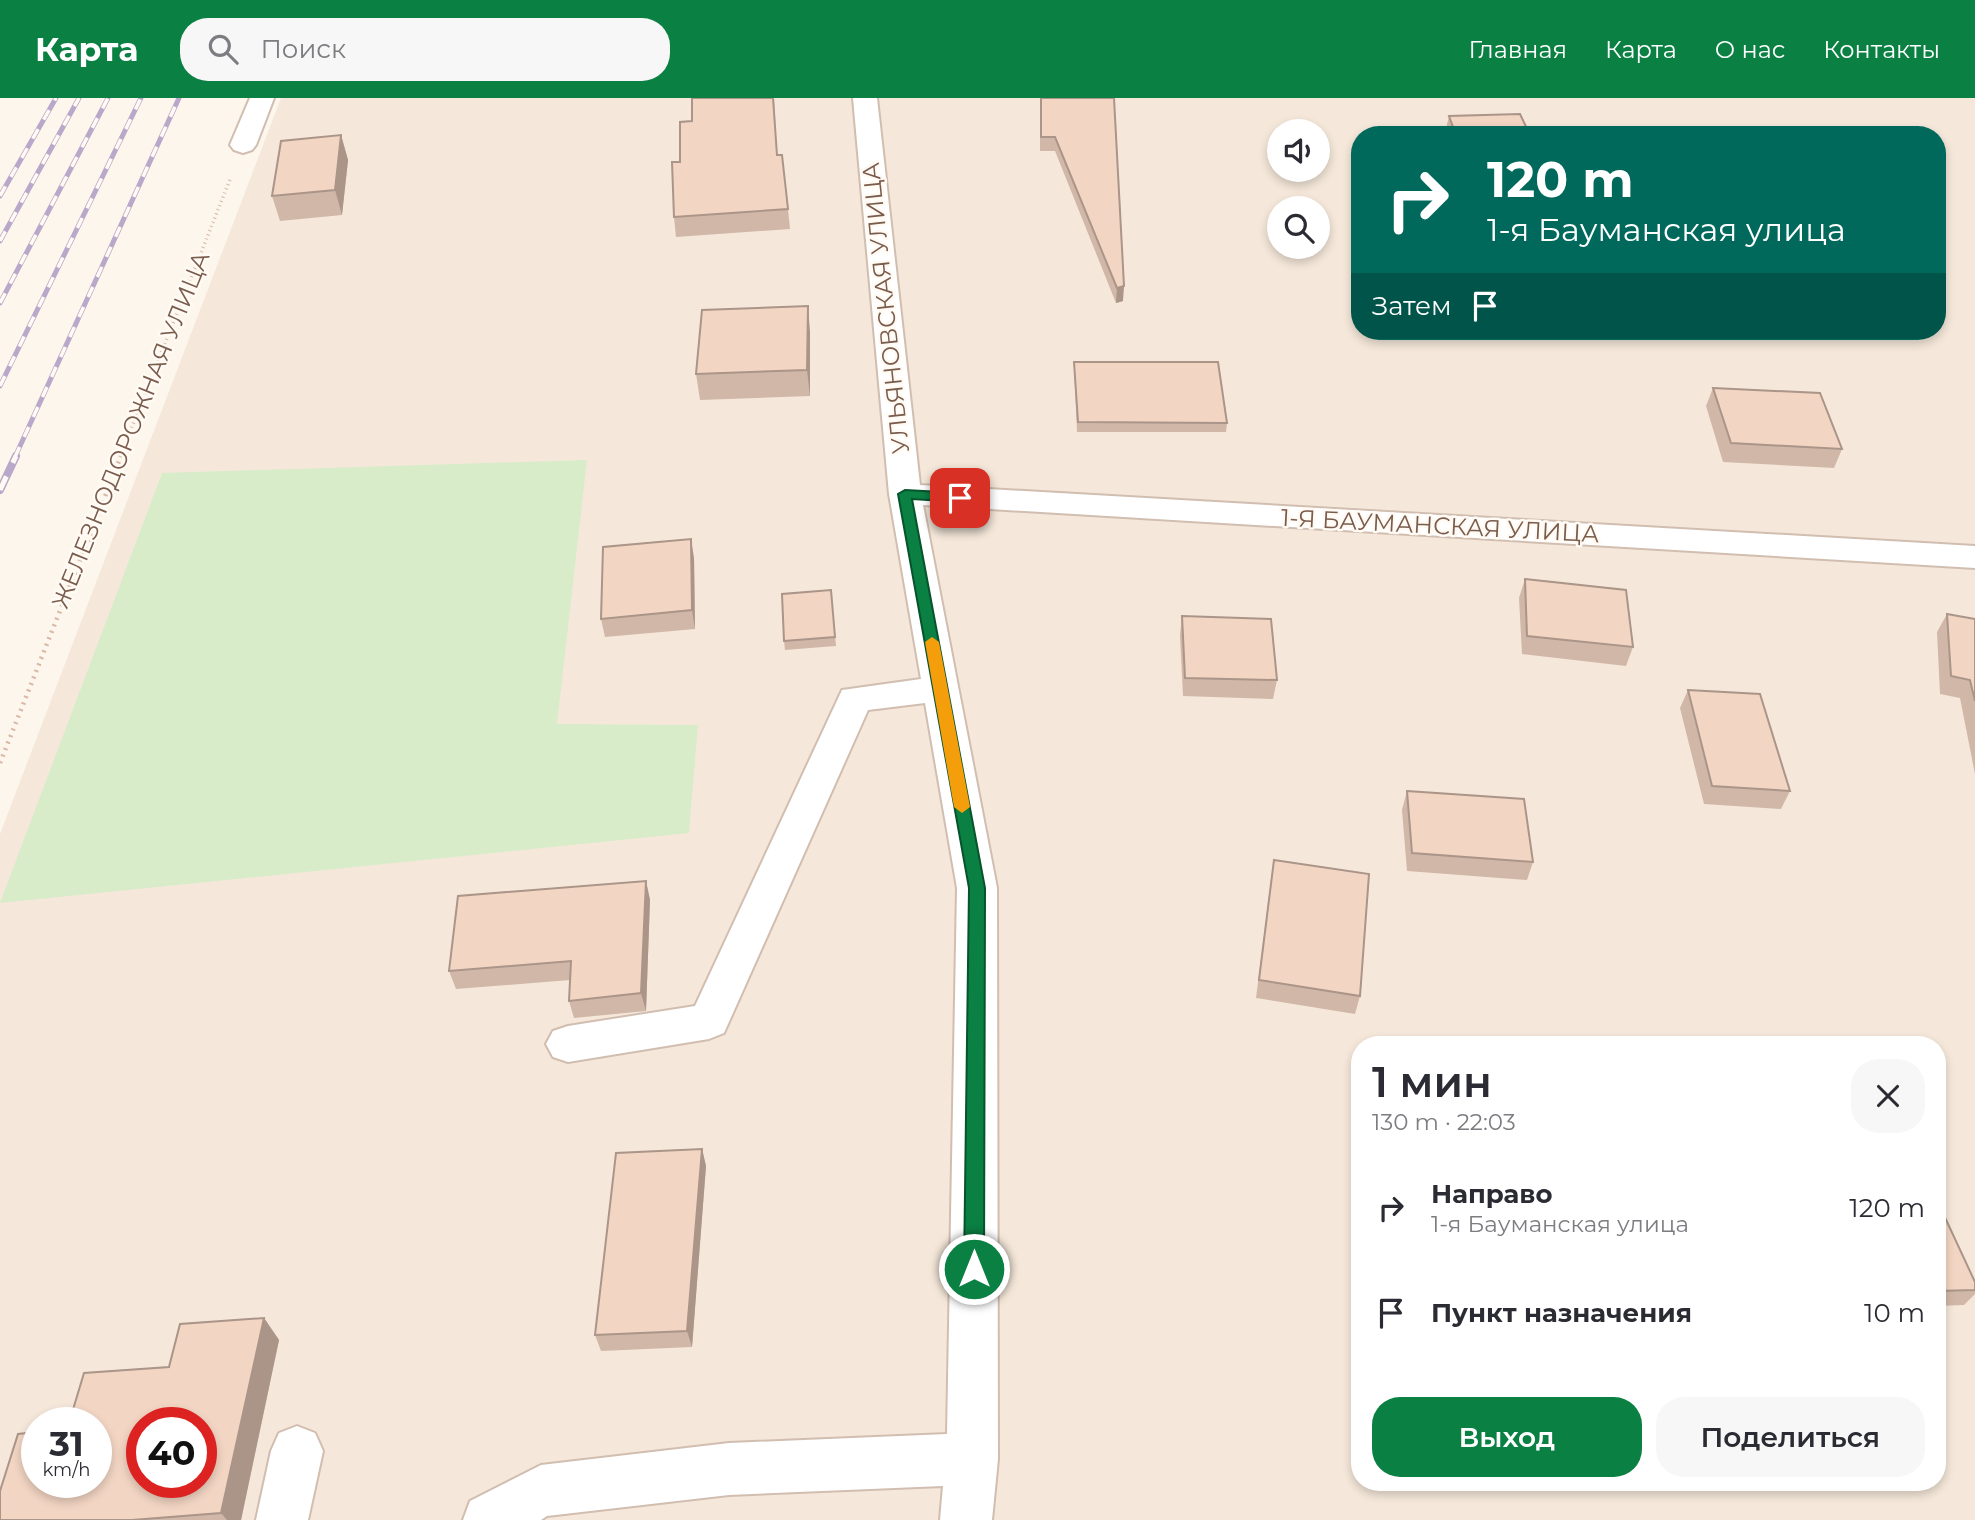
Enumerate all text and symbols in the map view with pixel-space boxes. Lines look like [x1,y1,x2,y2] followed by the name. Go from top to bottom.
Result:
[180,18,670,81] search box
[35,29,138,69] text: Карта
[204,30,242,68] icon: search
[260,33,346,65] text: Поиск
[1469,35,1567,64] text: Главная
[1605,35,1677,64] text: Карта
[1715,35,1785,64] text: О нас
[1823,35,1940,64] text: Контакты
[1267,119,1330,259] map controls
[1267,119,1330,182] button: sound
[1487,150,1634,209] text: 120 m
[1372,154,1463,245] icon: right
[856,161,915,455] street label: УЛЬЯНОВСКАЯ УЛИЦА
[1267,196,1330,259] button: search
[1487,210,1846,249] text: 1-я Бауманская улица
[45,247,216,612] street label: ЖЕЛЕЗНОДОРОЖНАЯ УЛИЦА
[1466,287,1504,325] icon: arrive
[1372,290,1452,322] text: Затем
[930,468,990,528] pin
[941,479,979,517] icon: arrive
[1280,503,1600,548] street label: 1-Я БАУМАНСКАЯ УЛИЦА
[1372,1056,1492,1108] text: 1 мин
[1851,1059,1925,1133] button: close
[1372,1108,1516,1136] text: 130 m · 22:03
[1431,1178,1552,1210] text: Направо
[1372,1189,1410,1227] icon: right
[1849,1192,1925,1224] text: 120 m
[1431,1210,1689,1238] text: 1-я Бауманская улица
[937,1232,1011,1306] position arrow
[1372,1294,1410,1332] icon: arrive
[1431,1297,1692,1329] text: Пункт назначения
[1864,1297,1925,1329] text: 10 m
[1372,1397,1642,1477] button: Выход
[1656,1397,1925,1477] button: Поделиться
[126,1407,217,1498] speed limit sign: 40
[49,1422,84,1465] text: 31
[42,1459,91,1481] text: km/h

